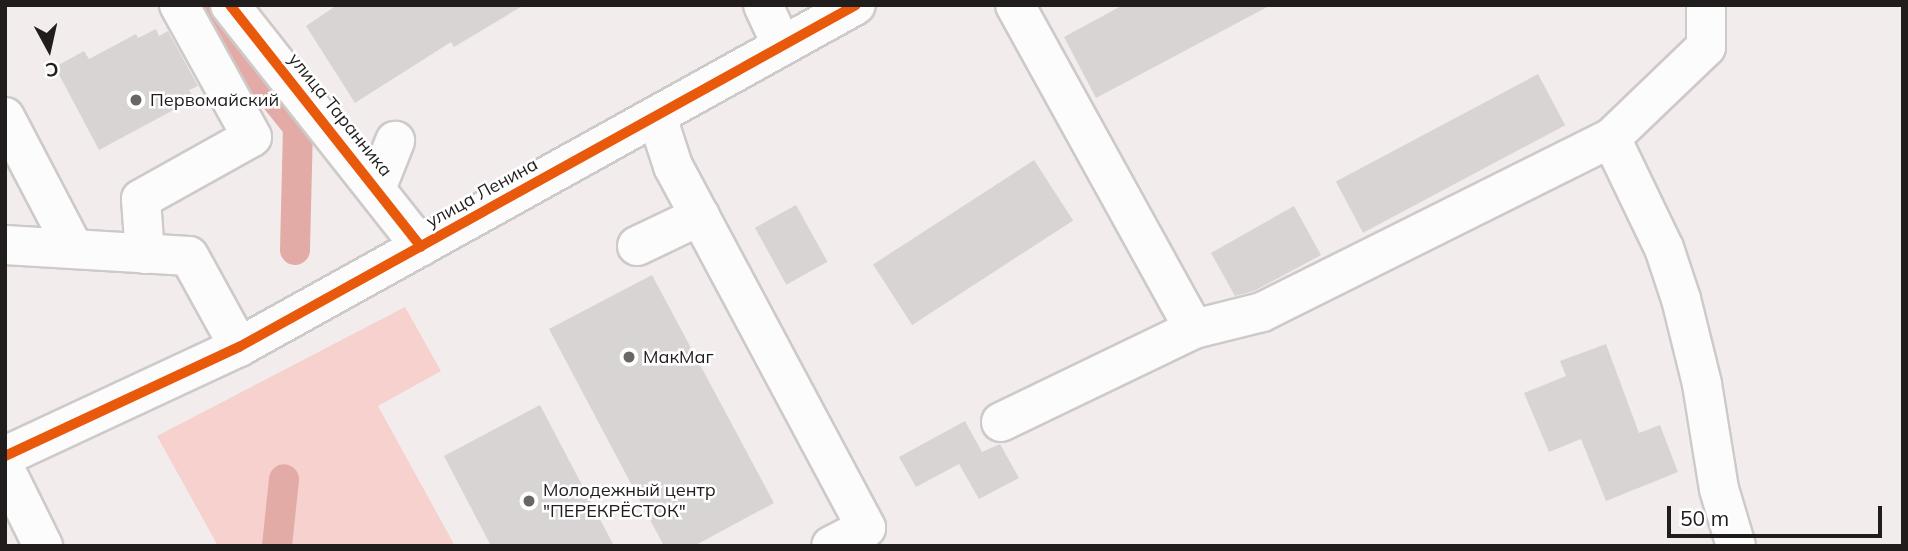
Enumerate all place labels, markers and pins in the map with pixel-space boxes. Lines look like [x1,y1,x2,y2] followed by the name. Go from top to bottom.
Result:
[150,89,279,111] place label: Первомайский
[128,92,144,108] marker: Первомайский
[643,346,714,368] place label: МакМаг
[621,349,637,365] marker: МакМаг
[543,480,716,522] place label: Молодежный центр "ПЕРЕКРЁСТОК"
[521,493,537,509] marker: Молодежный центр "ПЕРЕКРЁСТОК"

